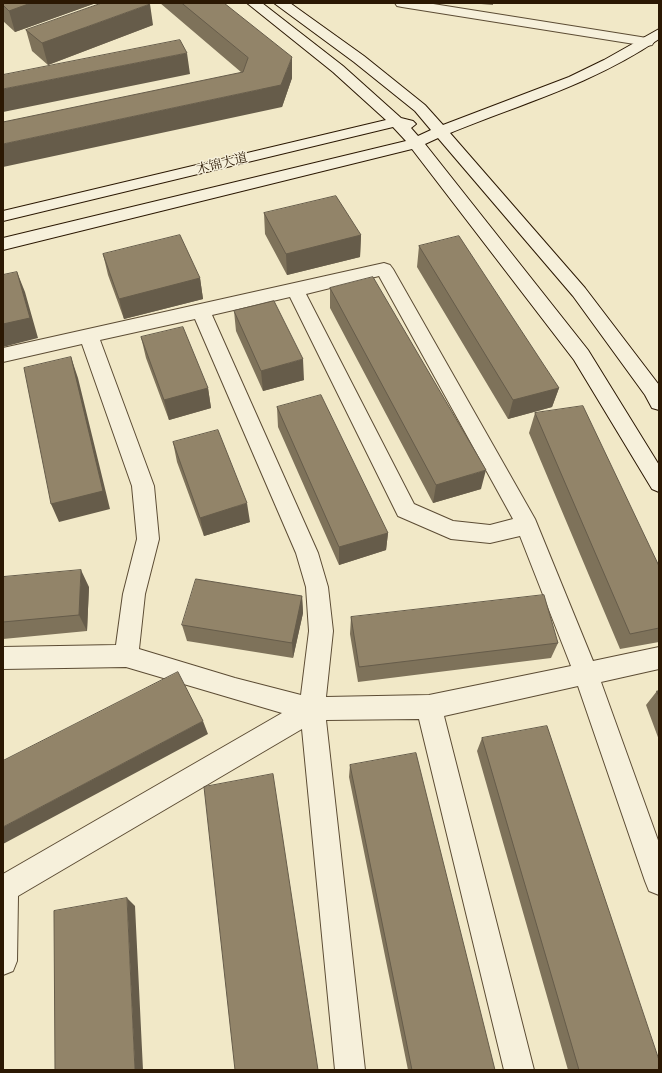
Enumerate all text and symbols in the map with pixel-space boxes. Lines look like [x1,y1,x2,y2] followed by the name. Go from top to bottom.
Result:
[195,150,249,178] street label: 木锦大道

